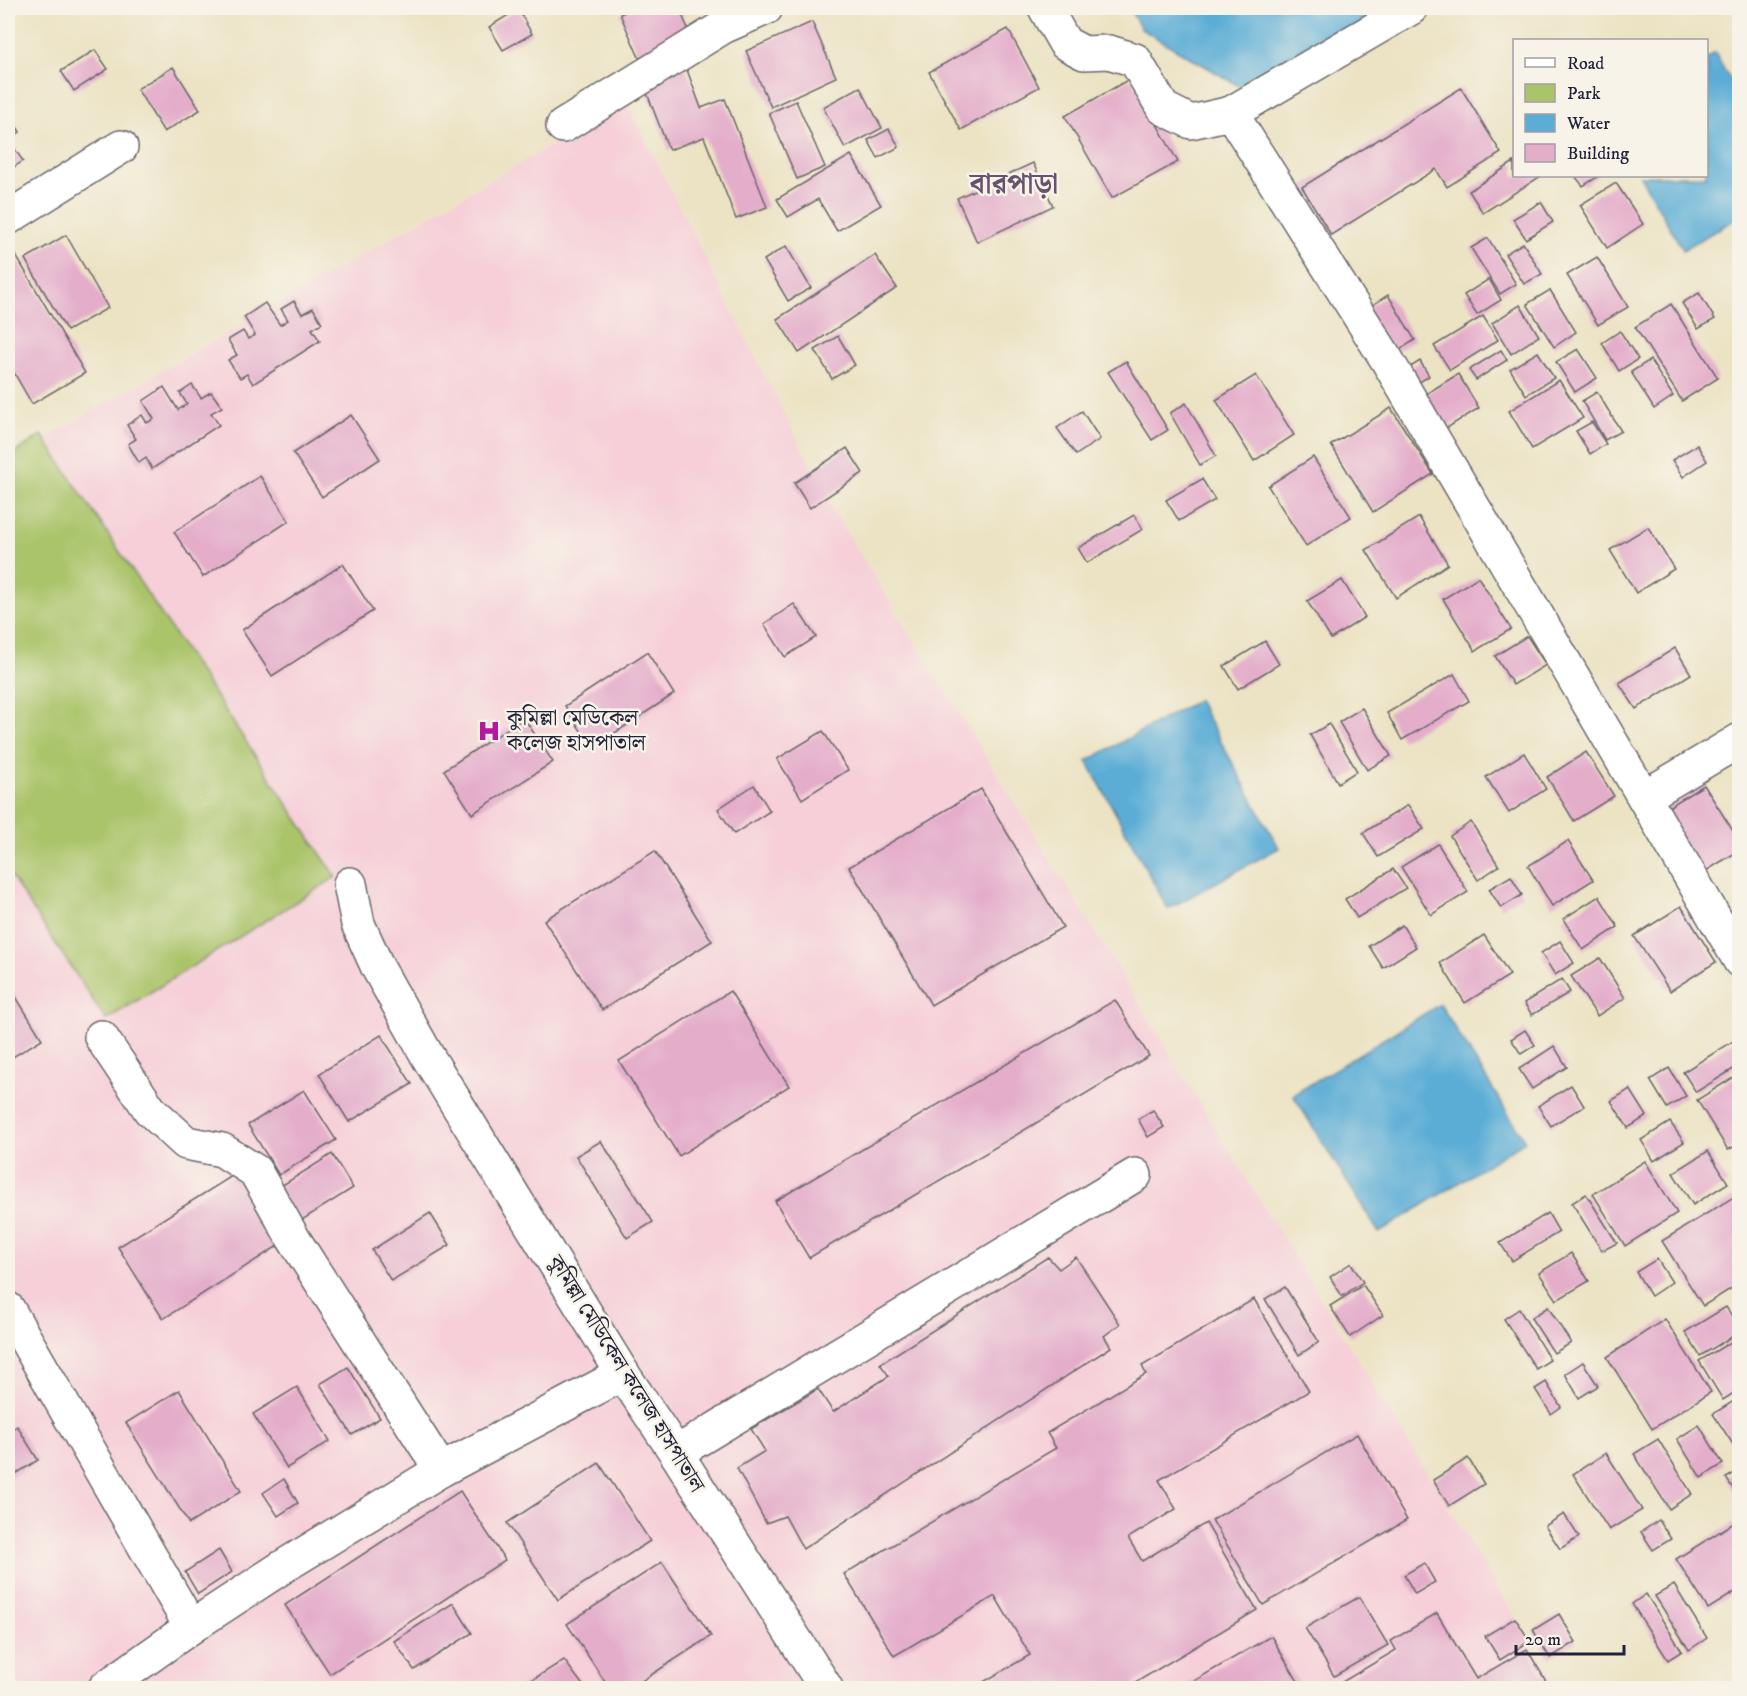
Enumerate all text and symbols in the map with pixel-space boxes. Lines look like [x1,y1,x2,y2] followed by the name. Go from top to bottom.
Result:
[1513,39,1708,177] legend
[1567,53,1604,75] text: Road
[1567,83,1601,105] text: Park
[1566,113,1610,135] text: Water
[1567,143,1629,165] text: Building
[969,167,1058,202] district label: বারপাড়া
[506,704,647,757] place label: কুমিল্লা মেডিকেল কলেজ হাসপাতাল
[476,718,502,744] hospital icon: কুমিল্লা মেডিকেল কলেজ হাসপাতাল
[541,1249,712,1499] street label: কুমিল্লা মেডিকেল কলেজ হাসপাতাল
[1516,1618,1624,1656] scale bar
[1525,1629,1561,1651] text: 20 m

